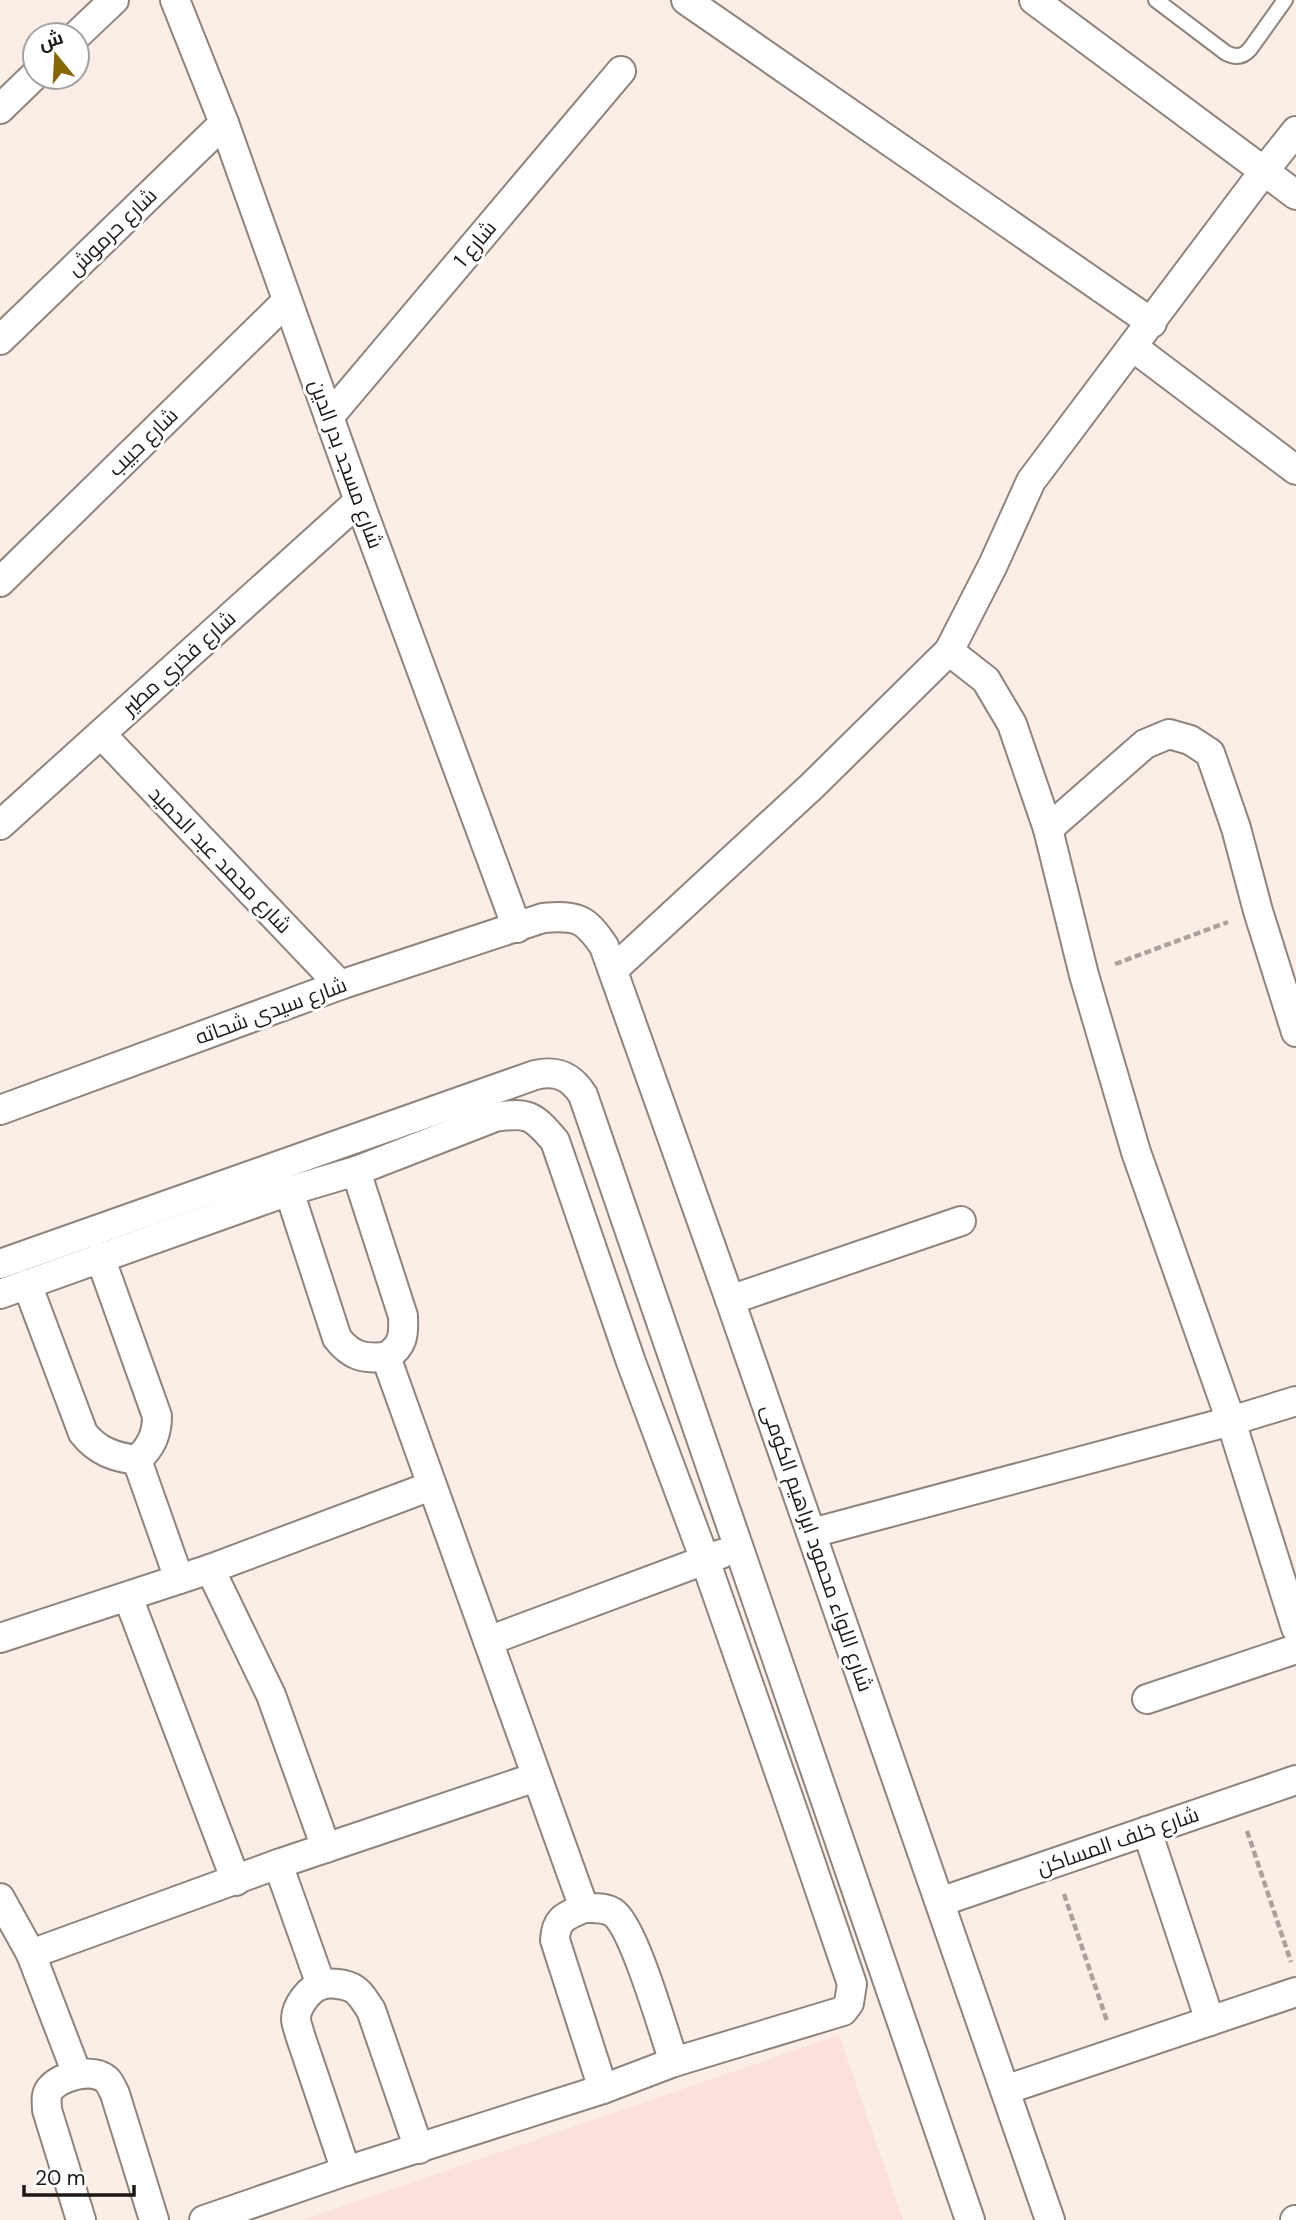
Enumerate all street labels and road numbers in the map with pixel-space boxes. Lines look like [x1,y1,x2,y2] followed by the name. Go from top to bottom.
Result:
[61,182,163,282] street label: شارع حرموش
[447,215,503,273] street label: شارع 1
[302,375,390,553] street label: شارع مسجد بدر الدين
[102,402,184,482] street label: شارع حبيب
[115,604,243,724] street label: شارع فخري مطير
[142,780,298,940] street label: شارع محمد عبد الحميد
[191,971,351,1051] street label: شارع سيدى شحاته
[755,1401,879,1695] street label: شارع اللواء محمود ابراهيم الكومى
[1033,1800,1203,1882] street label: شارع خلف المساكن

